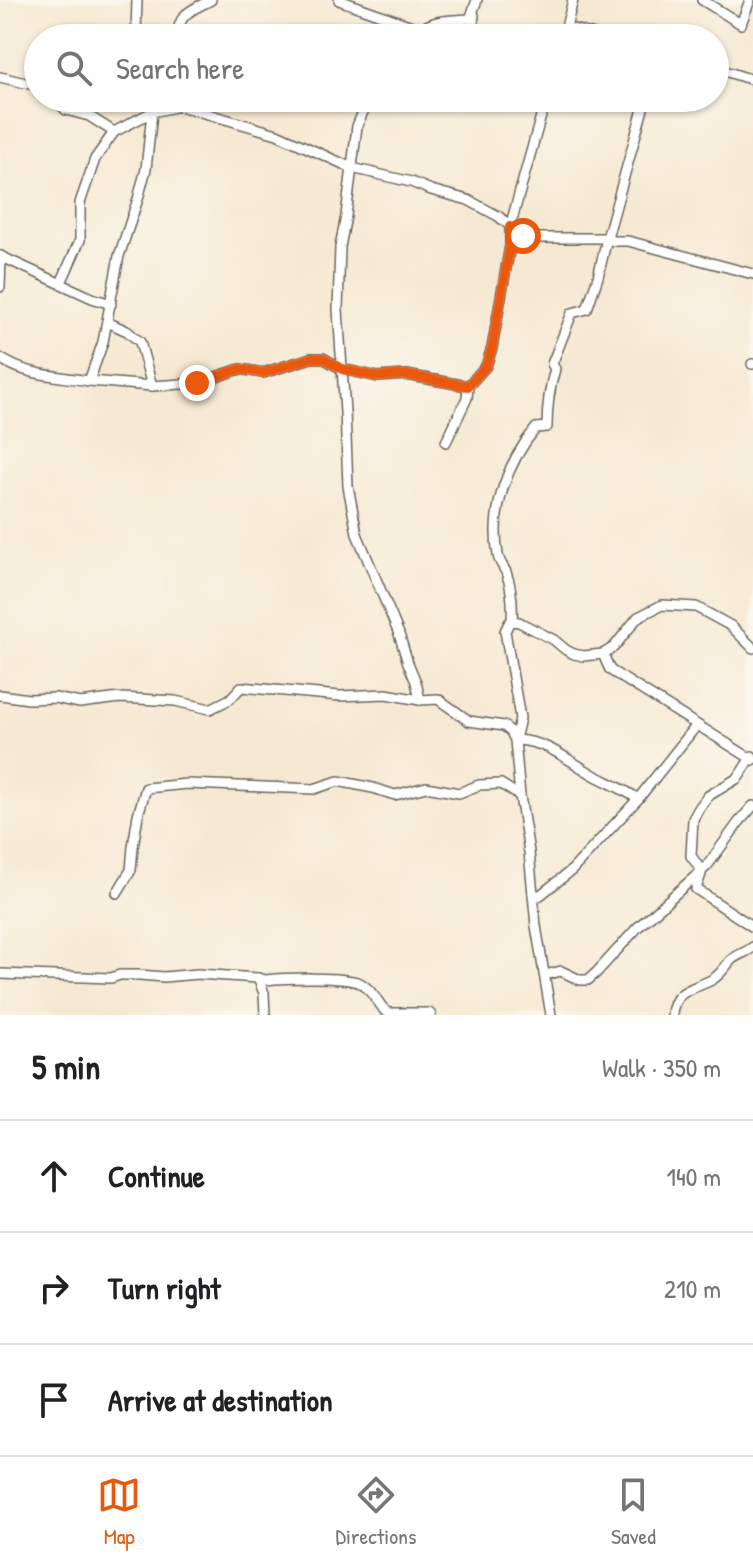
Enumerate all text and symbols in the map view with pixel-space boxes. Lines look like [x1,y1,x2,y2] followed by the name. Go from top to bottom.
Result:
[24,24,729,112] search box
[52,46,96,90] icon: search
[116,48,244,88] text: Search here
[505,218,541,254] route start
[179,365,215,401] route end
[32,1044,100,1090] text: 5 min
[602,1050,721,1085] text: Walk · 350 m
[32,1154,76,1198] icon: ahead
[108,1156,205,1196] text: Continue
[667,1159,721,1194] text: 140 m
[32,1266,76,1310] icon: right
[108,1268,221,1308] text: Turn right
[664,1271,721,1306] text: 210 m
[32,1378,76,1422] icon: arrive
[108,1380,333,1420] text: Arrive at destination
[97,1473,141,1551] tab: Map
[336,1473,417,1551] tab: Directions
[611,1473,656,1551] tab: Saved

